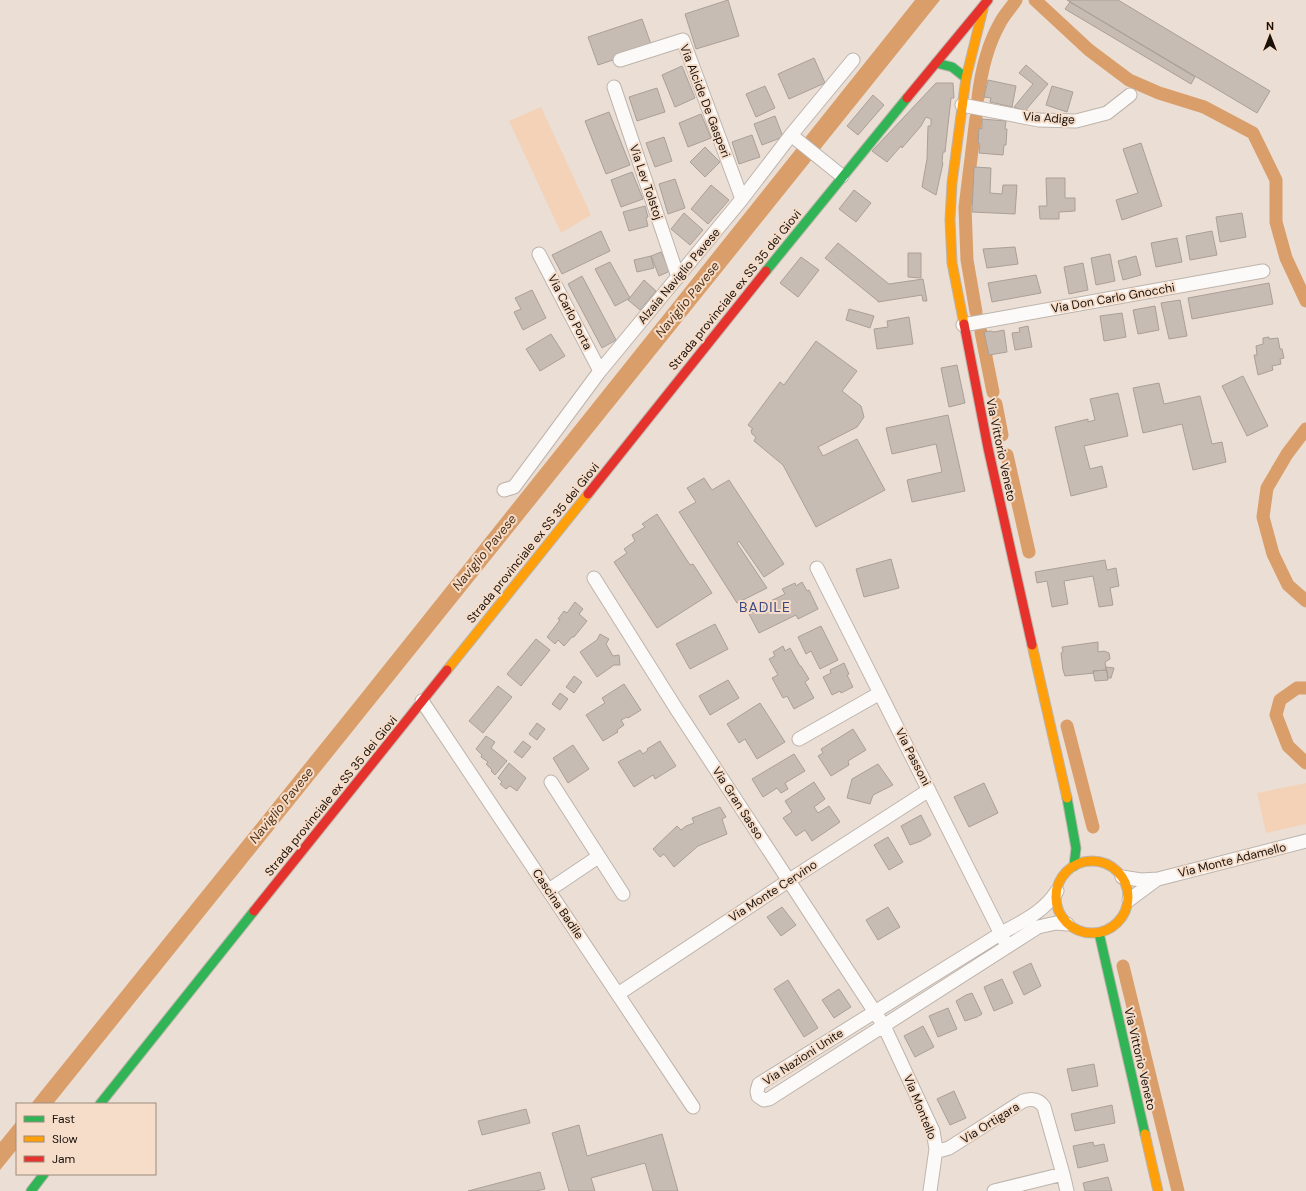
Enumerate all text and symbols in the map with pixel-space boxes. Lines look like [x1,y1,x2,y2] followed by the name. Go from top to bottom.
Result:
[1250,16,1290,56] north arrow
[1266,19,1274,33] text: N
[676,42,734,160] street label: Via Alcide De Gasperi
[1023,108,1076,128] street label: Via Adige
[626,142,666,222] street label: Via Lev Tolstoj
[665,206,805,374] street label: Strada provinciale ex SS 35 dei Giovi
[635,225,723,327] street label: Alzaia Naviglio Pavese
[652,258,722,340] water label: Naviglio Pavese
[544,272,596,352] street label: Via Carlo Porta
[1050,279,1176,317] street label: Via Don Carlo Gnocchi
[982,397,1020,503] street label: Via Vittorio Veneto
[463,459,603,627] street label: Strada provinciale ex SS 35 dei Giovi
[448,511,520,594] water label: Naviglio Pavese
[739,598,791,616] district label: BADILE
[261,712,401,880] street label: Strada provinciale ex SS 35 dei Giovi
[892,725,934,789] street label: Via Passoni
[245,764,317,847] water label: Naviglio Pavese
[709,764,767,842] street label: Via Gran Sasso
[1176,839,1288,881] street label: Via Monte Adamello
[726,856,820,926] street label: Via Monte Cervino
[529,866,587,942] street label: Cascina Badile
[1120,1006,1160,1112] street label: Via Vittorio Veneto
[760,1025,846,1089] street label: Via Nazioni Unite
[900,1072,940,1142] street label: Via Montello
[958,1099,1022,1147] street label: Via Ortigara
[16,1103,156,1175] legend
[52,1111,75,1127] text: Fast
[52,1131,78,1147] text: Slow
[52,1151,75,1167] text: Jam

